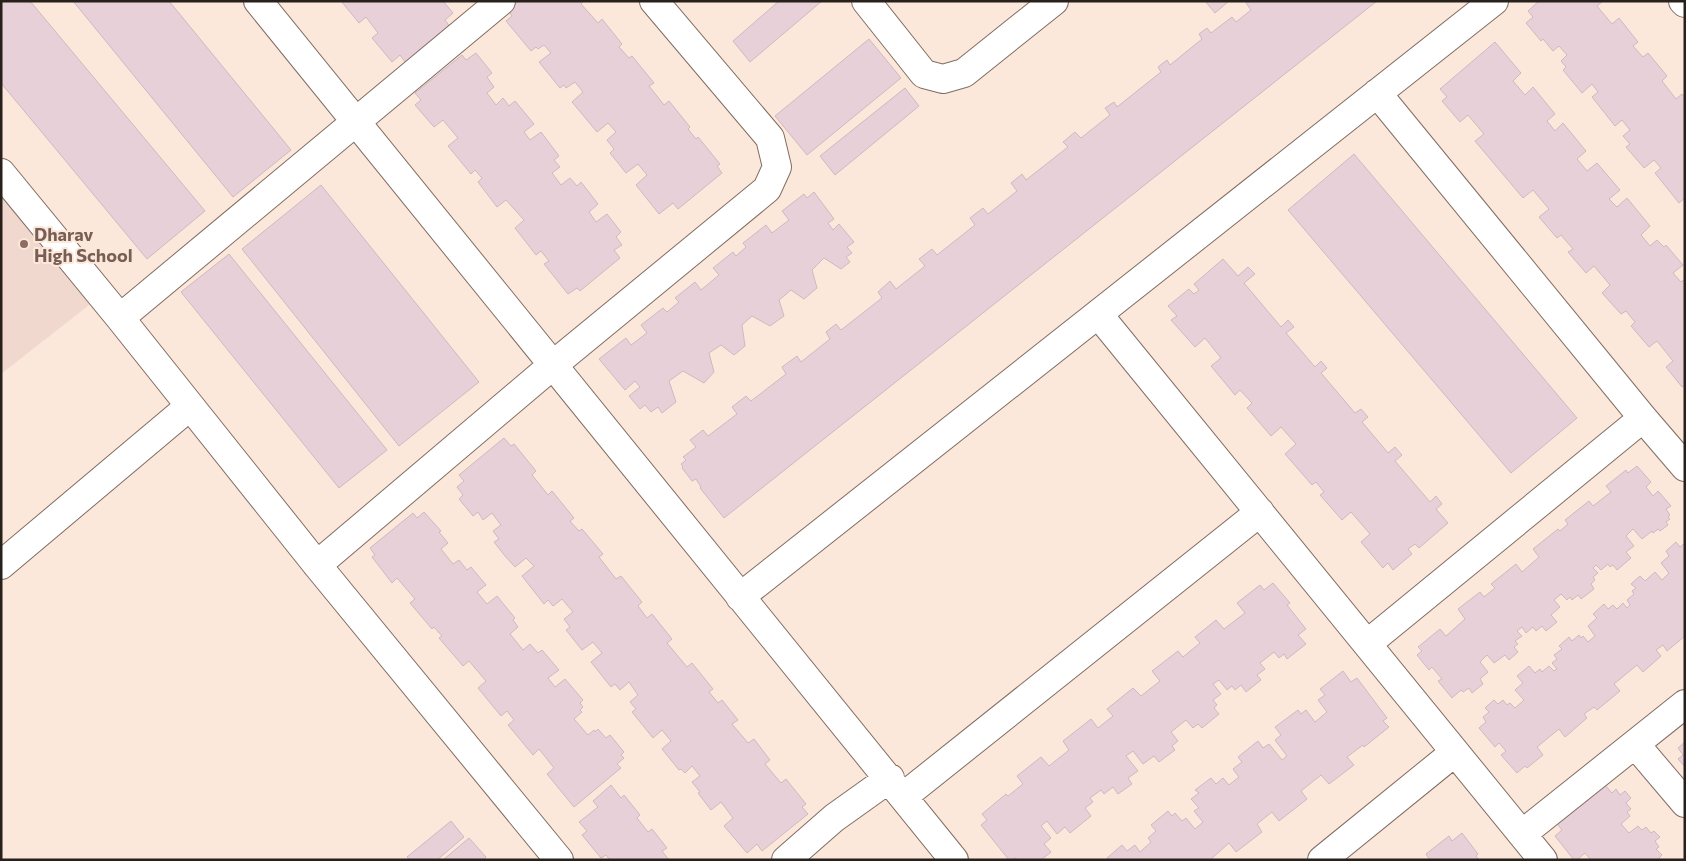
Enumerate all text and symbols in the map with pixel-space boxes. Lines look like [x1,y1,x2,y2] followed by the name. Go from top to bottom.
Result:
[34,223,133,266] place label: Dharav High School
[18,238,30,250] marker: Dharav High School

